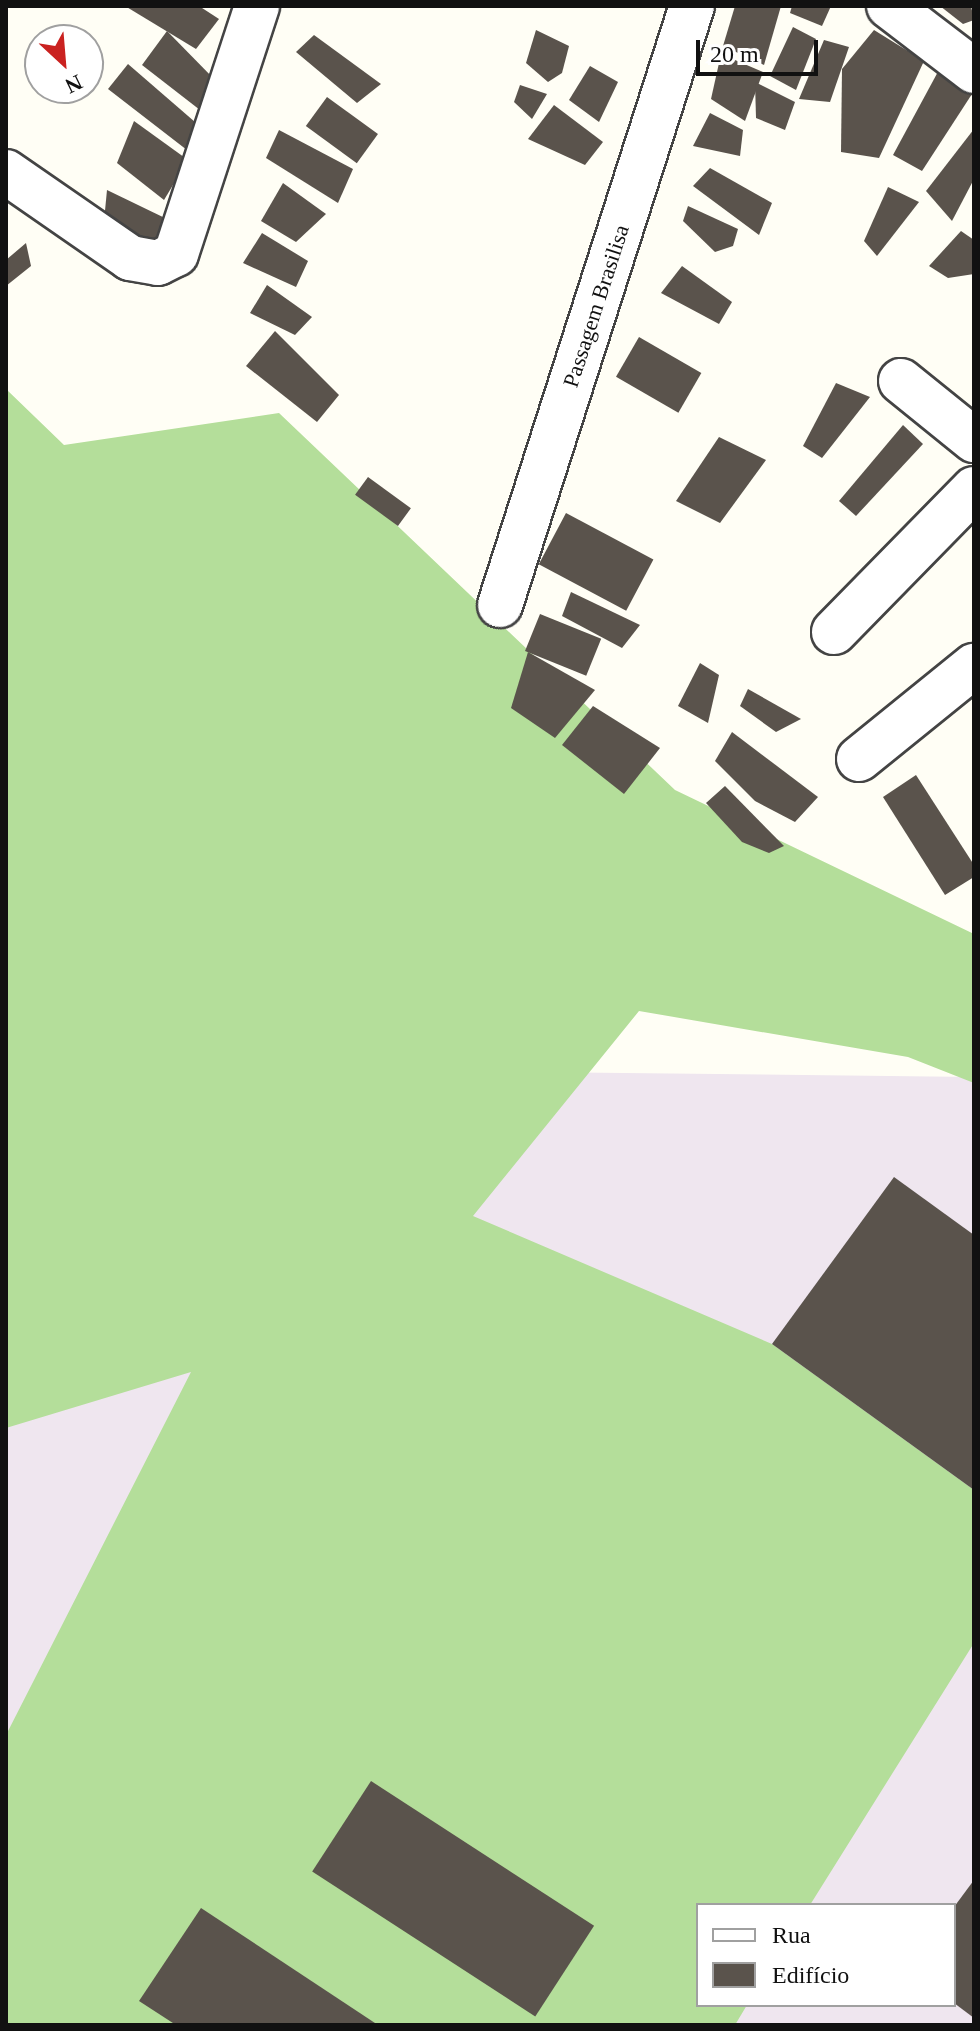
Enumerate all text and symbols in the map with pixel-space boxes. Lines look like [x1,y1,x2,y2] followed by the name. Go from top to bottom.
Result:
[24,24,104,104] north arrow
[700,24,822,74] scale bar
[710,41,759,67] text: 20 m
[61,70,86,99] text: N
[557,221,635,391] street label: Passagem Brasilisa
[696,1903,956,2007] legend
[772,1922,811,1948] text: Rua
[772,1962,849,1988] text: Edifício

